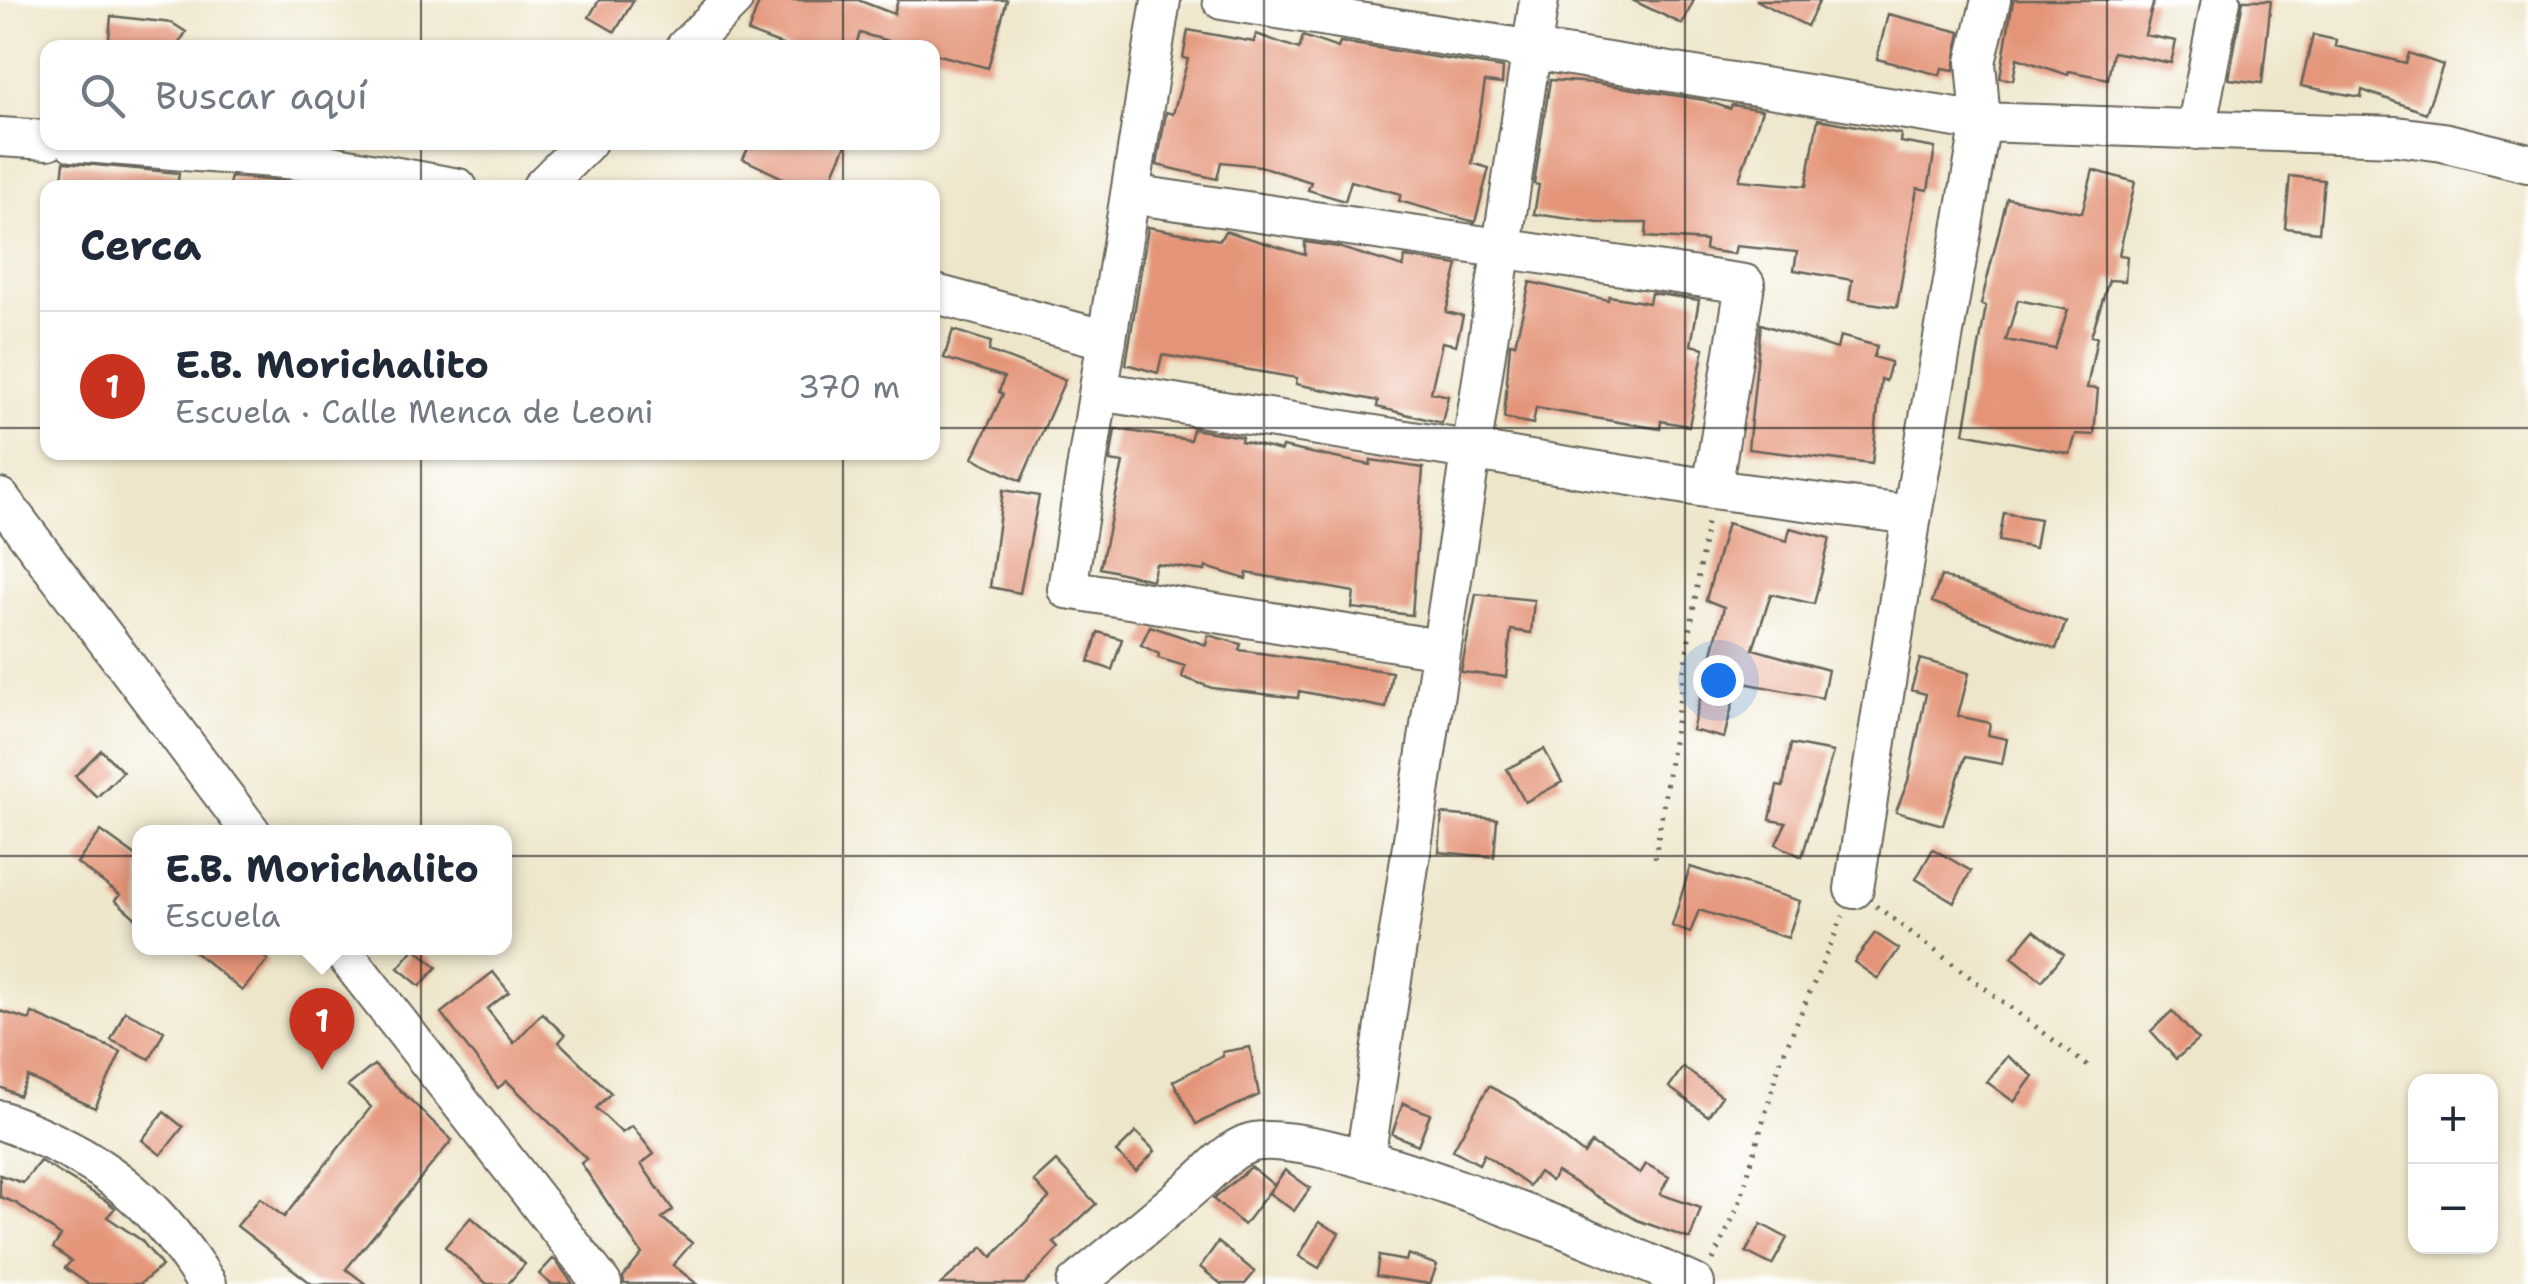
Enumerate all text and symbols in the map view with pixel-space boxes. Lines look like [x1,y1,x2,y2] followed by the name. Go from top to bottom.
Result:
[40,40,940,150] search box
[75,68,130,123] icon: search
[155,70,368,121] text: Buscar aquí
[80,217,201,273] text: Cerca
[175,339,489,390] text: E.B. Morichalito
[105,365,120,408] text: 1
[798,365,900,408] text: 370 m
[175,390,654,433] text: Escuela · Calle Menca de Leoni
[1693,655,1744,706] your location
[132,825,512,955] popup
[165,843,479,894] text: E.B. Morichalito
[165,894,280,937] text: Escuela
[290,988,354,1070] pin: 1
[2408,1074,2498,1254] map controls
[2408,1074,2498,1164] button: +
[2408,1164,2498,1254] button: −

